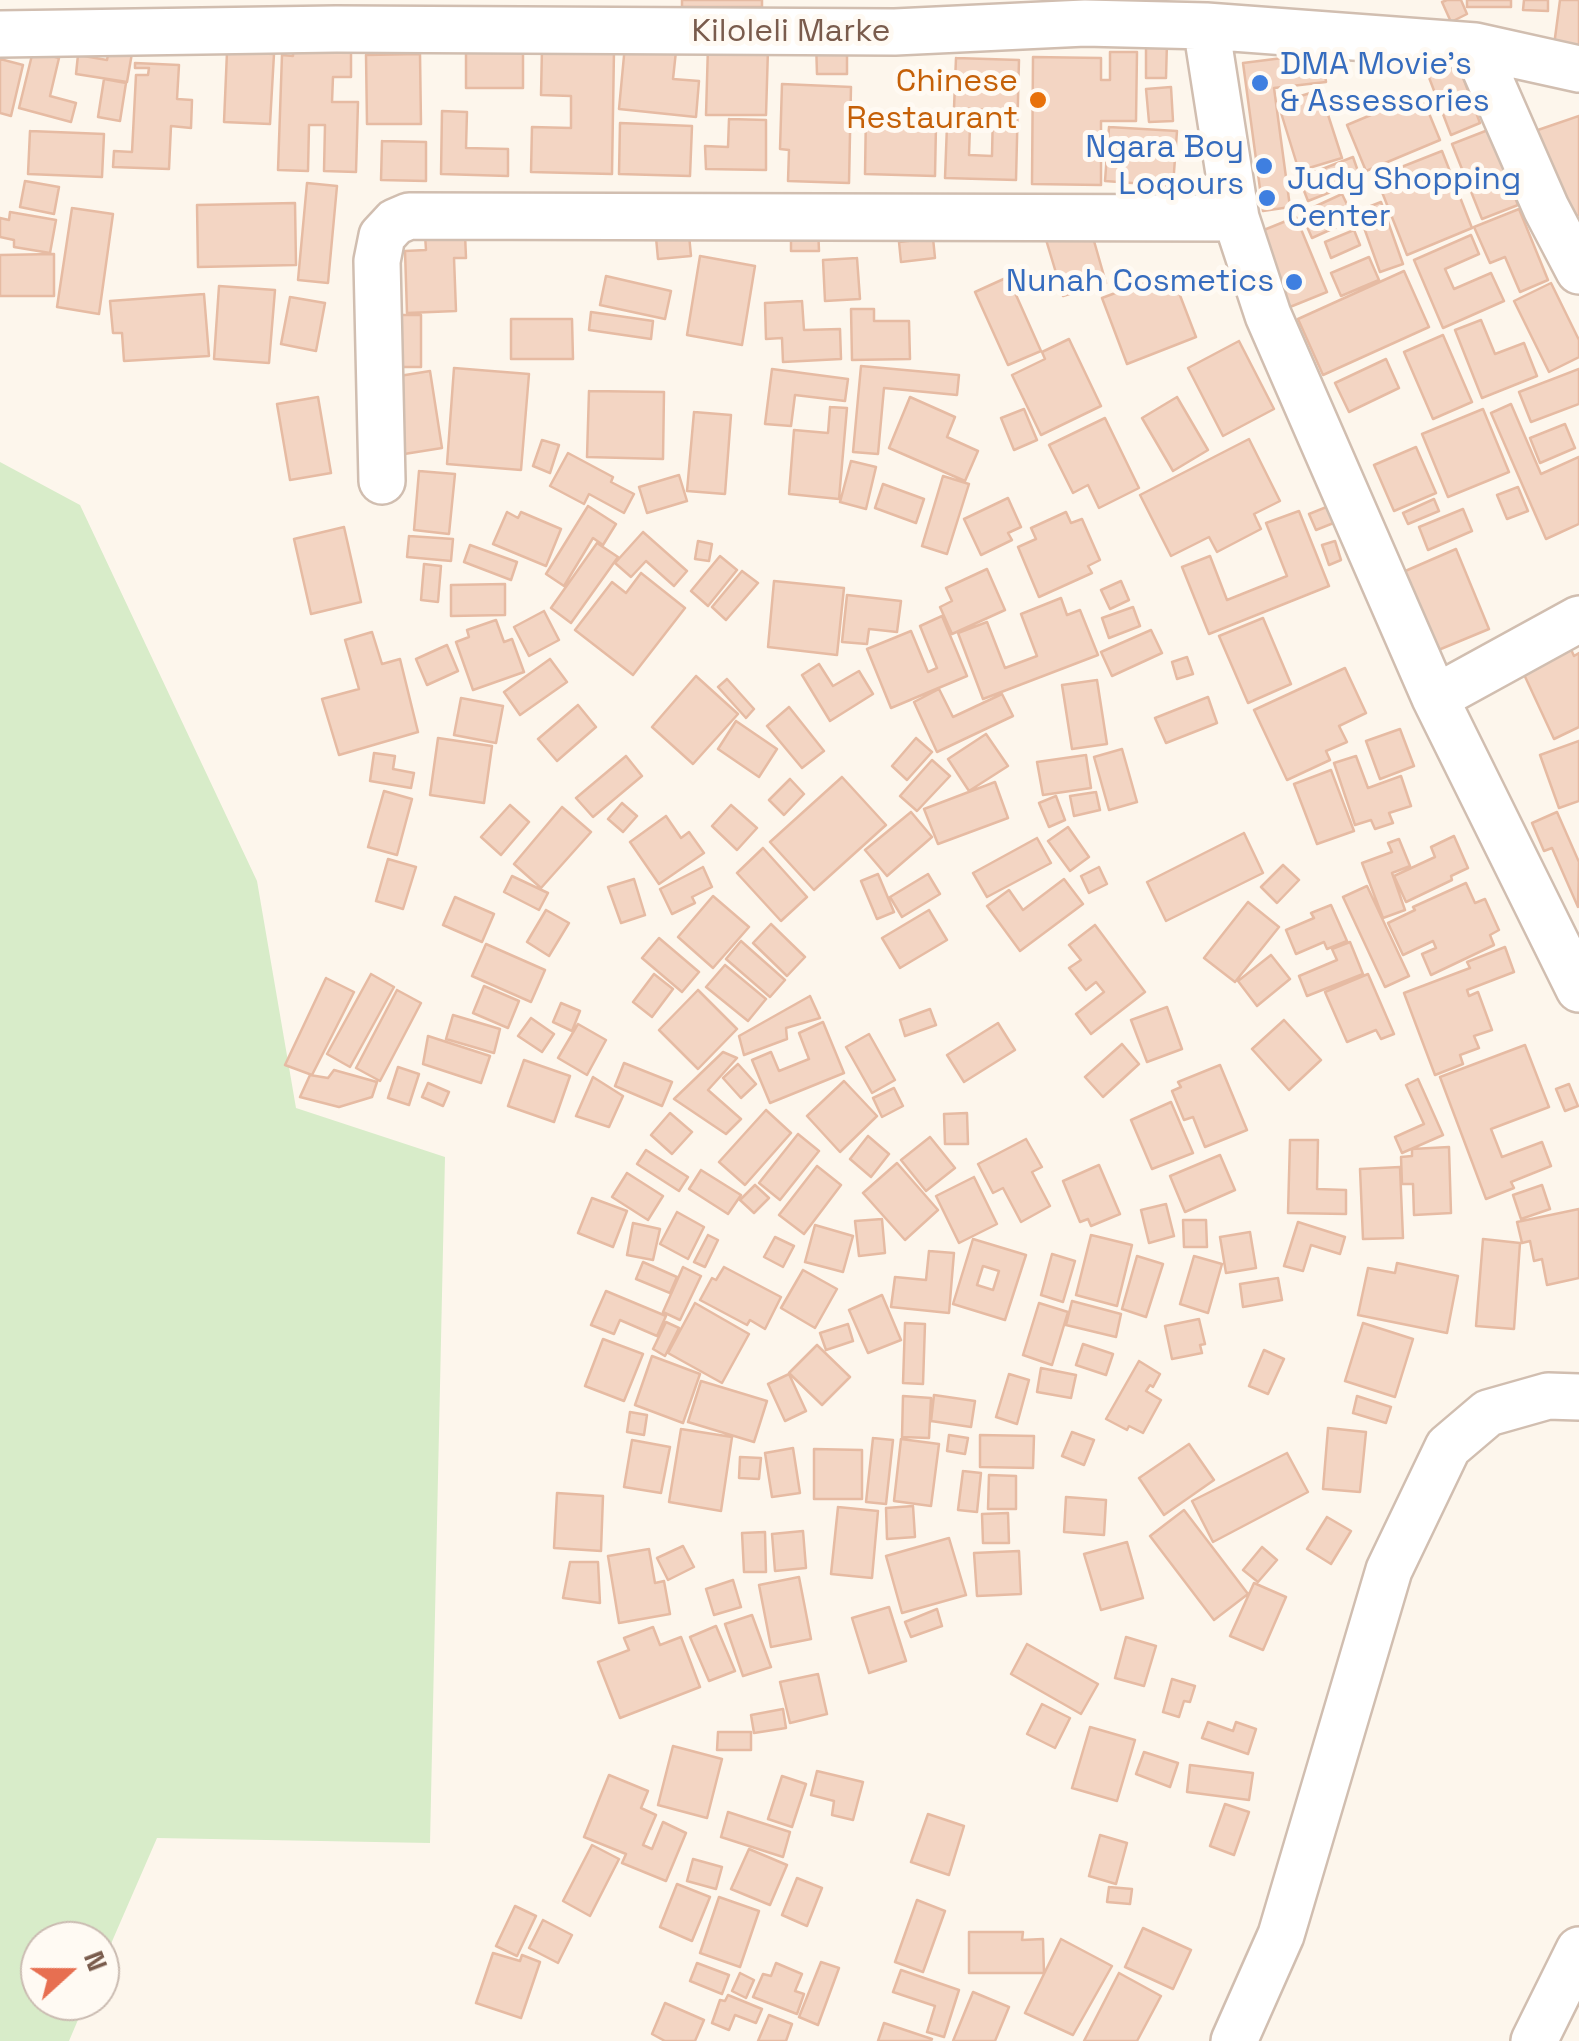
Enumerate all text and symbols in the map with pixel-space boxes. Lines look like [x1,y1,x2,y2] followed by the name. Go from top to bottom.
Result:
[691,13,891,51] street label: Kiloleli Marke
[1280,46,1490,121] place label: DMA Movie's & Assessories
[846,63,1018,138] place label: Chinese Restaurant
[1249,72,1271,94] marker: DMA Movie's & Assessories
[1027,89,1049,111] marker: Chinese Restaurant
[1085,129,1244,204] place label: Ngara Boy Loqours
[1253,155,1275,177] marker: Ngara Boy Loqours
[1287,161,1521,236] place label: Judy Shopping Center
[1256,187,1278,209] marker: Judy Shopping Center
[1006,263,1274,301] place label: Nunah Cosmetics
[1283,271,1305,293] marker: Nunah Cosmetics
[20,1921,120,2021] north arrow
[76,1946,116,1976] text: N

